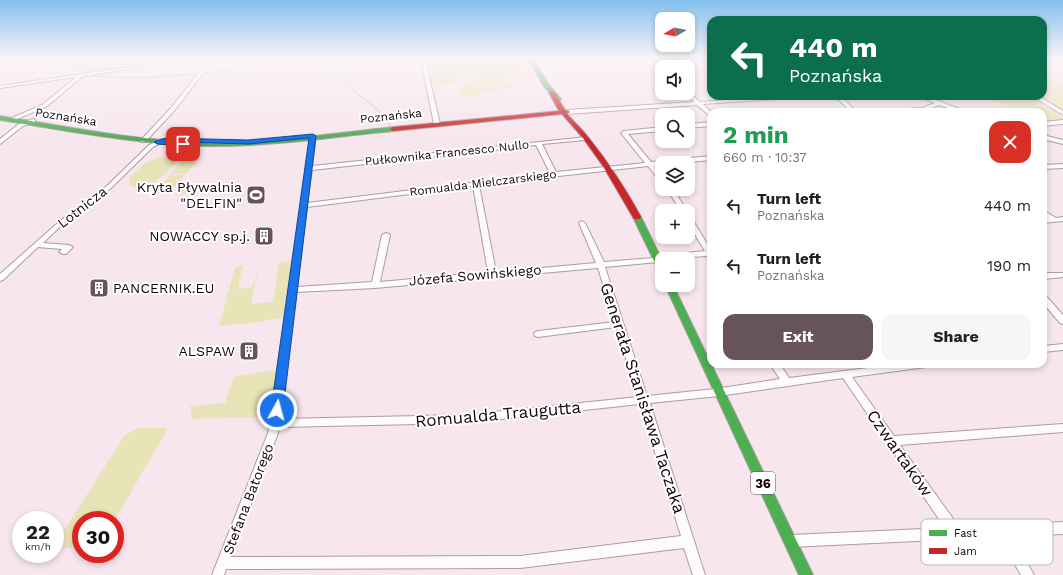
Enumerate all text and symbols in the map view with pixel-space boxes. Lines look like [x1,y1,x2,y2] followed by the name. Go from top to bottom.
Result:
[655,12,695,52] north arrow
[655,12,695,292] map controls
[789,31,878,64] text: 440 m
[723,32,775,84] icon: left
[655,60,695,100] button: sound
[789,65,882,86] text: Poznańska
[34,105,98,129] street label: Poznańska
[359,106,423,126] street label: Poznańska
[655,108,695,148] button: search
[723,121,789,149] text: 2 min
[989,121,1031,163] button: close
[166,127,200,161] pin
[172,133,194,155] icon: arrive
[364,137,530,169] street label: Pułkownika Francesco Nullo
[723,150,807,165] text: 660 m · 10:37
[655,156,695,196] button: layers
[409,167,557,199] street label: Romualda Mielczarskiego
[137,179,242,211] place label: Kryta Pływalnia "DELFIN"
[54,183,110,231] street label: Lotnicza
[245,184,267,206] sports icon: Kryta Pływalnia "DELFIN"
[757,190,821,208] text: Turn left
[723,195,745,217] icon: left
[984,197,1031,215] text: 440 m
[655,204,695,244] button: +
[757,208,824,223] text: Poznańska
[253,225,275,247] building icon: NOWACCY sp.j.
[149,228,250,244] place label: NOWACCY sp.j.
[757,250,821,268] text: Turn left
[655,252,695,292] button: −
[723,255,745,277] icon: left
[987,257,1031,275] text: 190 m
[408,261,542,289] street label: Józefa Sowińskiego
[757,268,824,283] text: Poznańska
[88,277,110,299] building icon: PANCERNIK.EU
[113,280,214,296] place label: PANCERNIK.EU
[596,280,690,516] street label: Generała Stanisława Taczaka
[723,314,873,360] button: Exit
[881,314,1031,360] button: Share
[238,340,260,362] building icon: ALSPAW
[178,343,235,359] place label: ALSPAW
[256,389,298,431] position arrow
[414,397,582,431] street label: Romualda Traugutta
[863,406,937,500] street label: Czwartaków
[219,441,277,557] street label: Stefana Batorego
[751,472,775,494] road number: 36
[72,511,124,563] speed limit sign: 30
[921,519,1053,565] legend
[26,520,50,544] text: 22
[954,527,977,540] text: Fast
[25,541,51,552] text: km/h
[954,545,977,558] text: Jam

